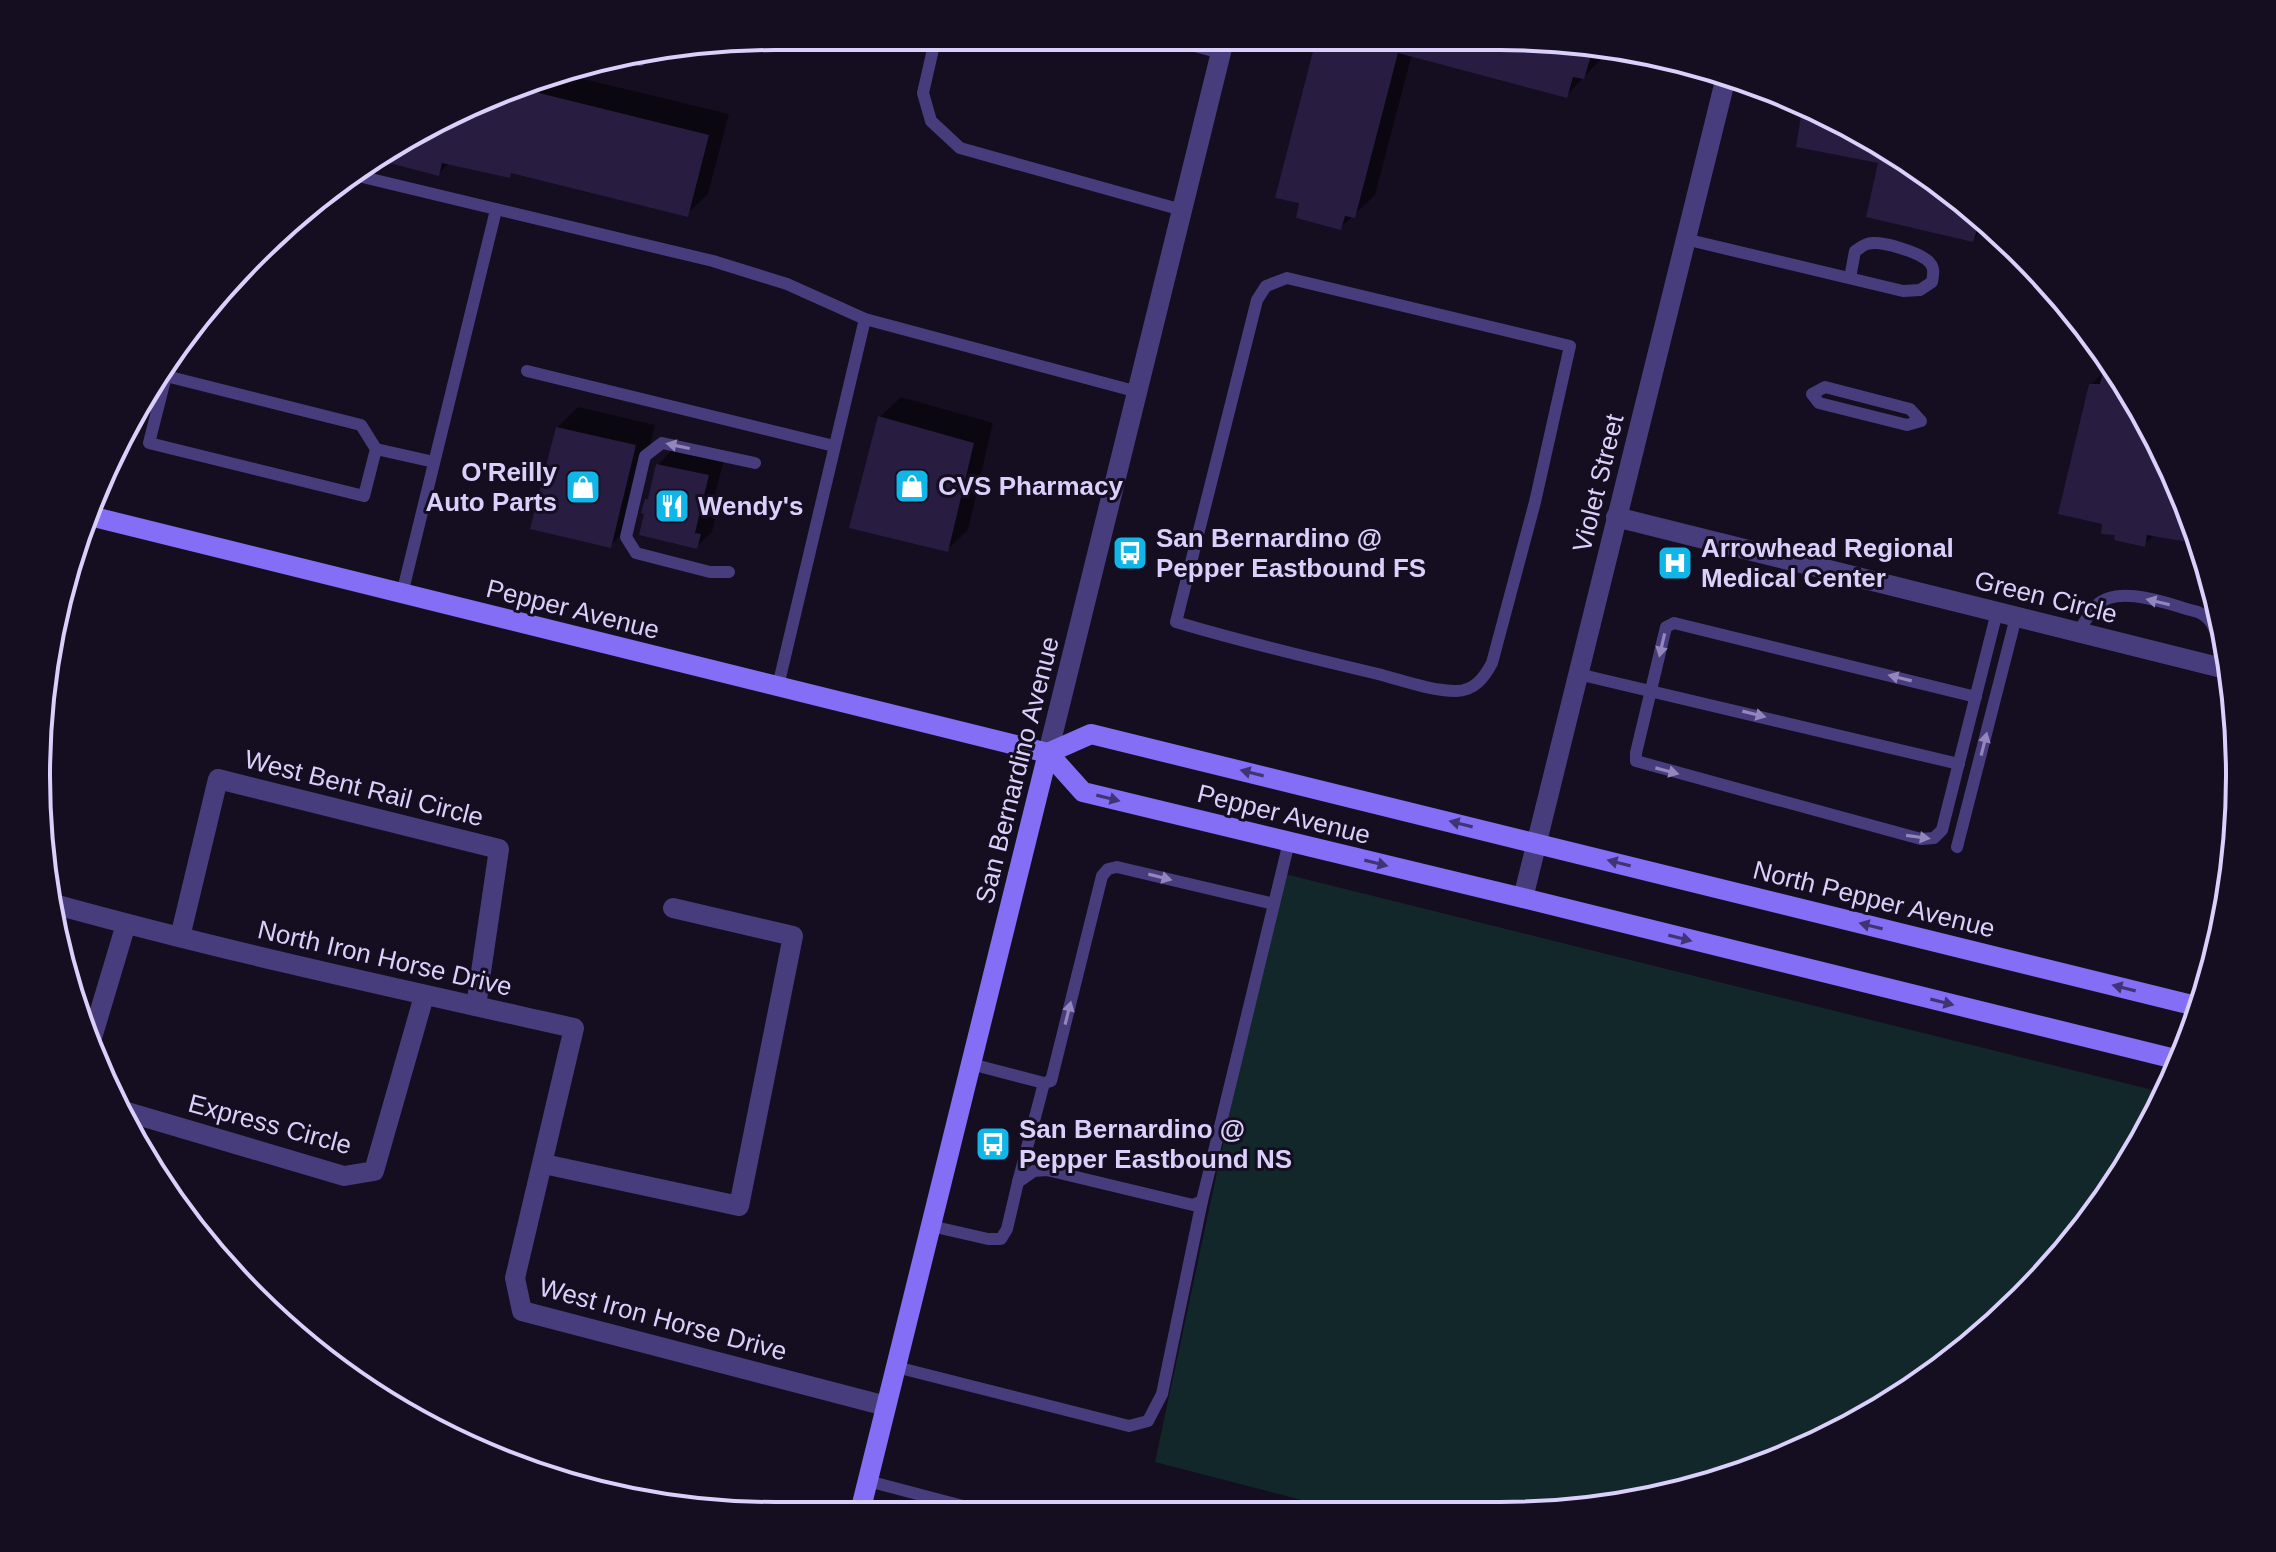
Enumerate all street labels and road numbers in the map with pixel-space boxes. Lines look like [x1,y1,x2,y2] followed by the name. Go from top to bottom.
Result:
[1566,410,1630,555] street label: Violet Street
[1972,565,2120,629] street label: Green Circle
[483,573,663,645] street label: Pepper Avenue
[969,633,1065,907] street label: San Bernardino Avenue
[241,744,487,832] street label: West Bent Rail Circle
[1194,778,1374,850] street label: Pepper Avenue
[1750,854,1998,944] street label: North Pepper Avenue
[255,914,515,1002] street label: North Iron Horse Drive
[185,1088,355,1160] street label: Express Circle
[536,1271,790,1367] street label: West Iron Horse Drive

